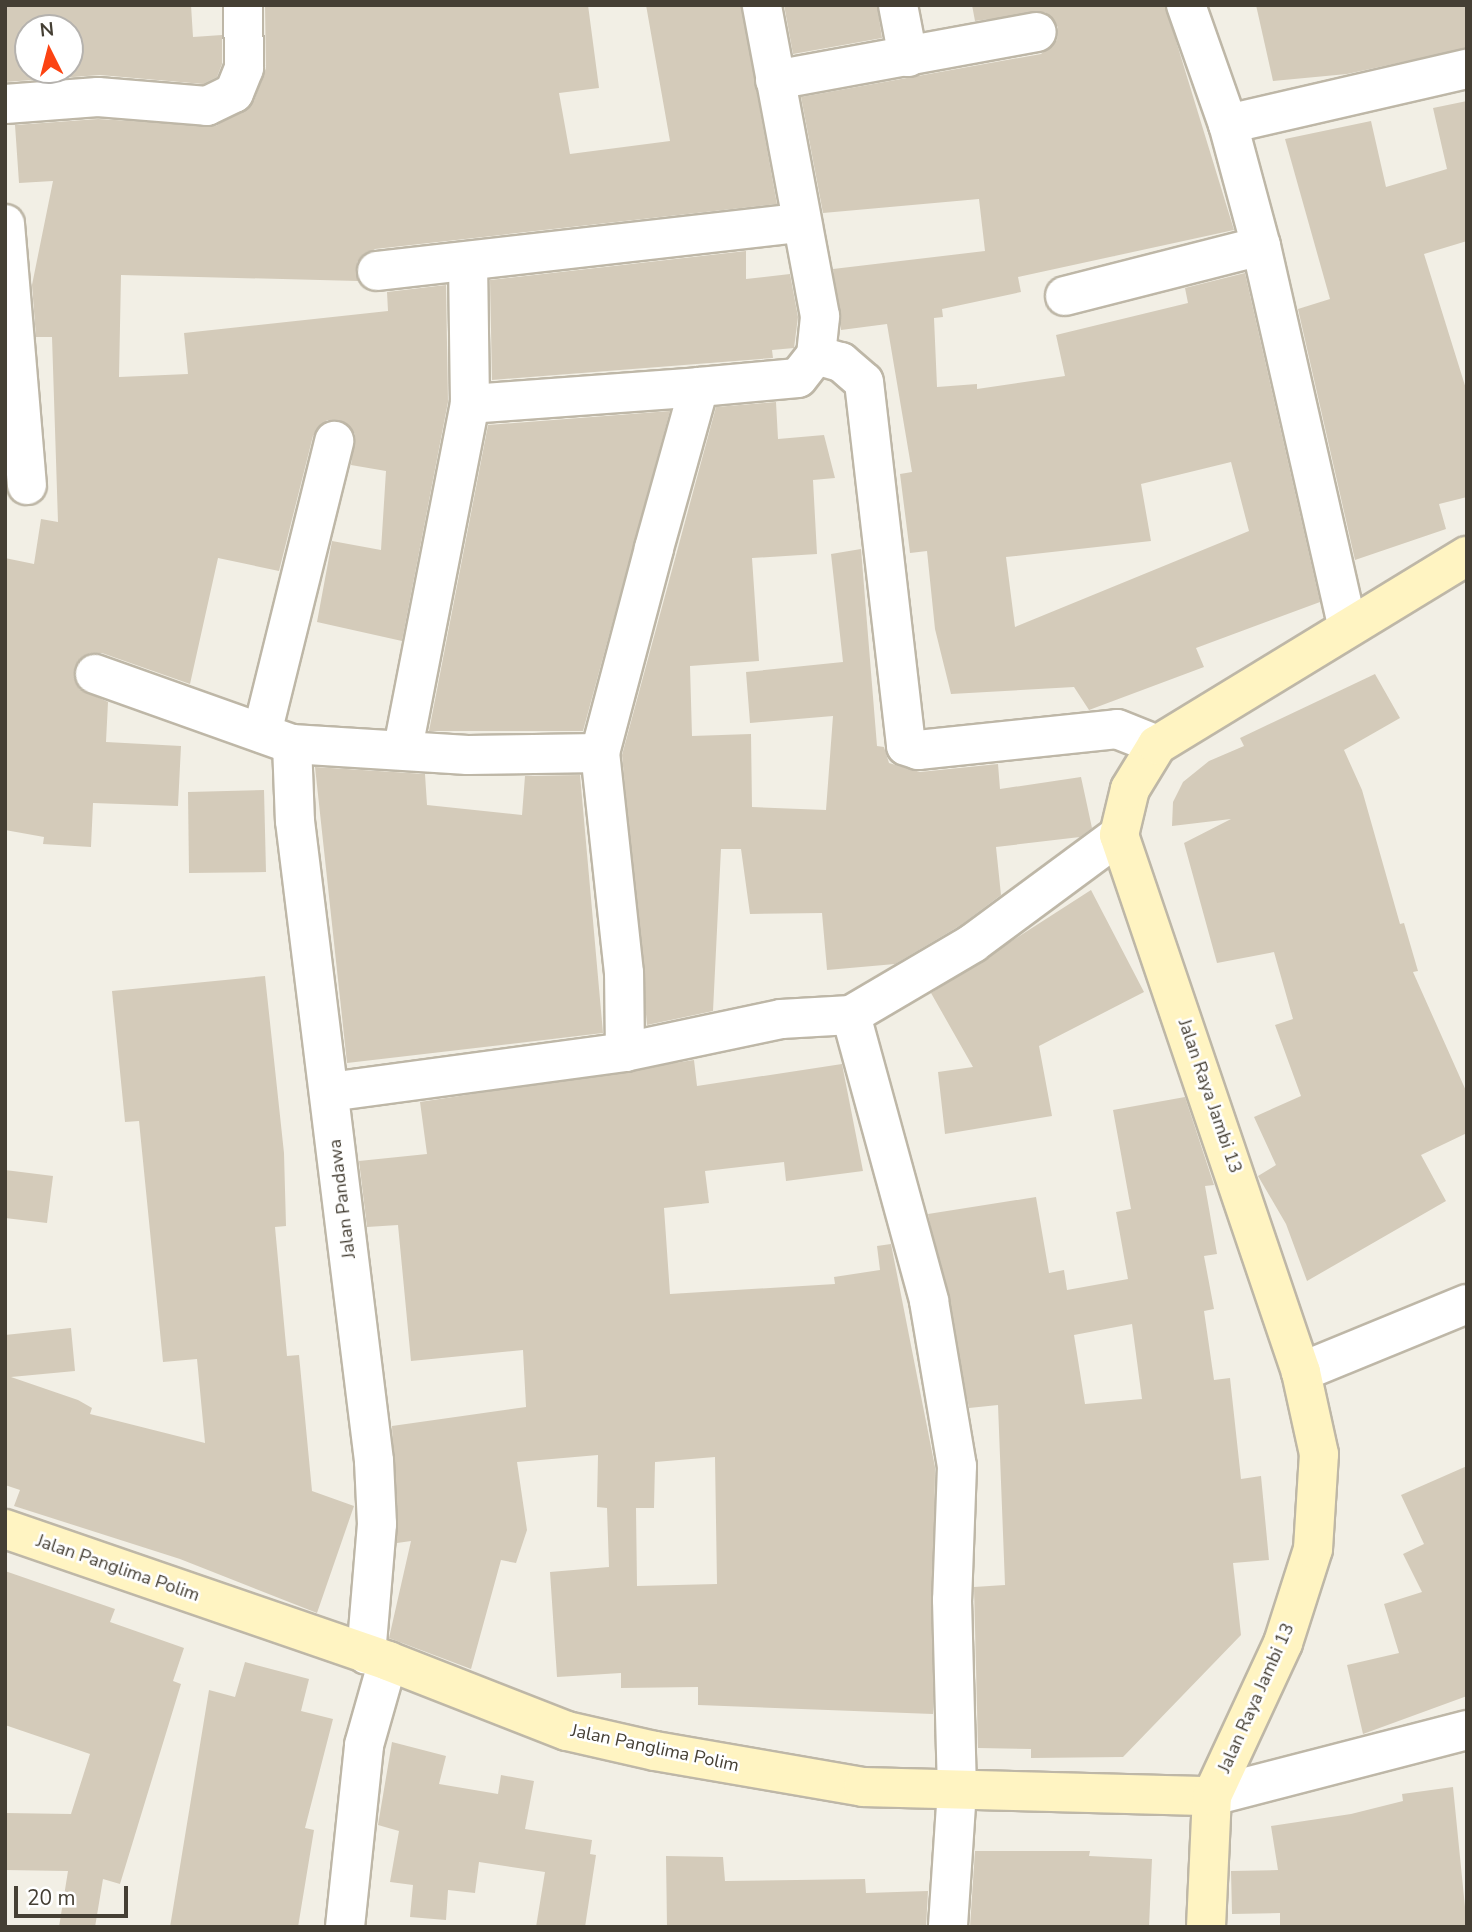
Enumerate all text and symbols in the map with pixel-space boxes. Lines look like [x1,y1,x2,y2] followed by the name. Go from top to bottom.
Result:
[14,14,84,84] north arrow
[39,16,55,44] text: N
[1174,1016,1246,1176] street label: Jalan Raya Jambi 13
[324,1138,360,1260] street label: Jalan Pandawa
[33,1530,203,1606] street label: Jalan Panglima Polim
[1213,1620,1299,1776] street label: Jalan Raya Jambi 13
[569,1720,741,1776] street label: Jalan Panglima Polim
[18,1872,131,1916] scale bar
[27,1884,76,1912] text: 20 m

